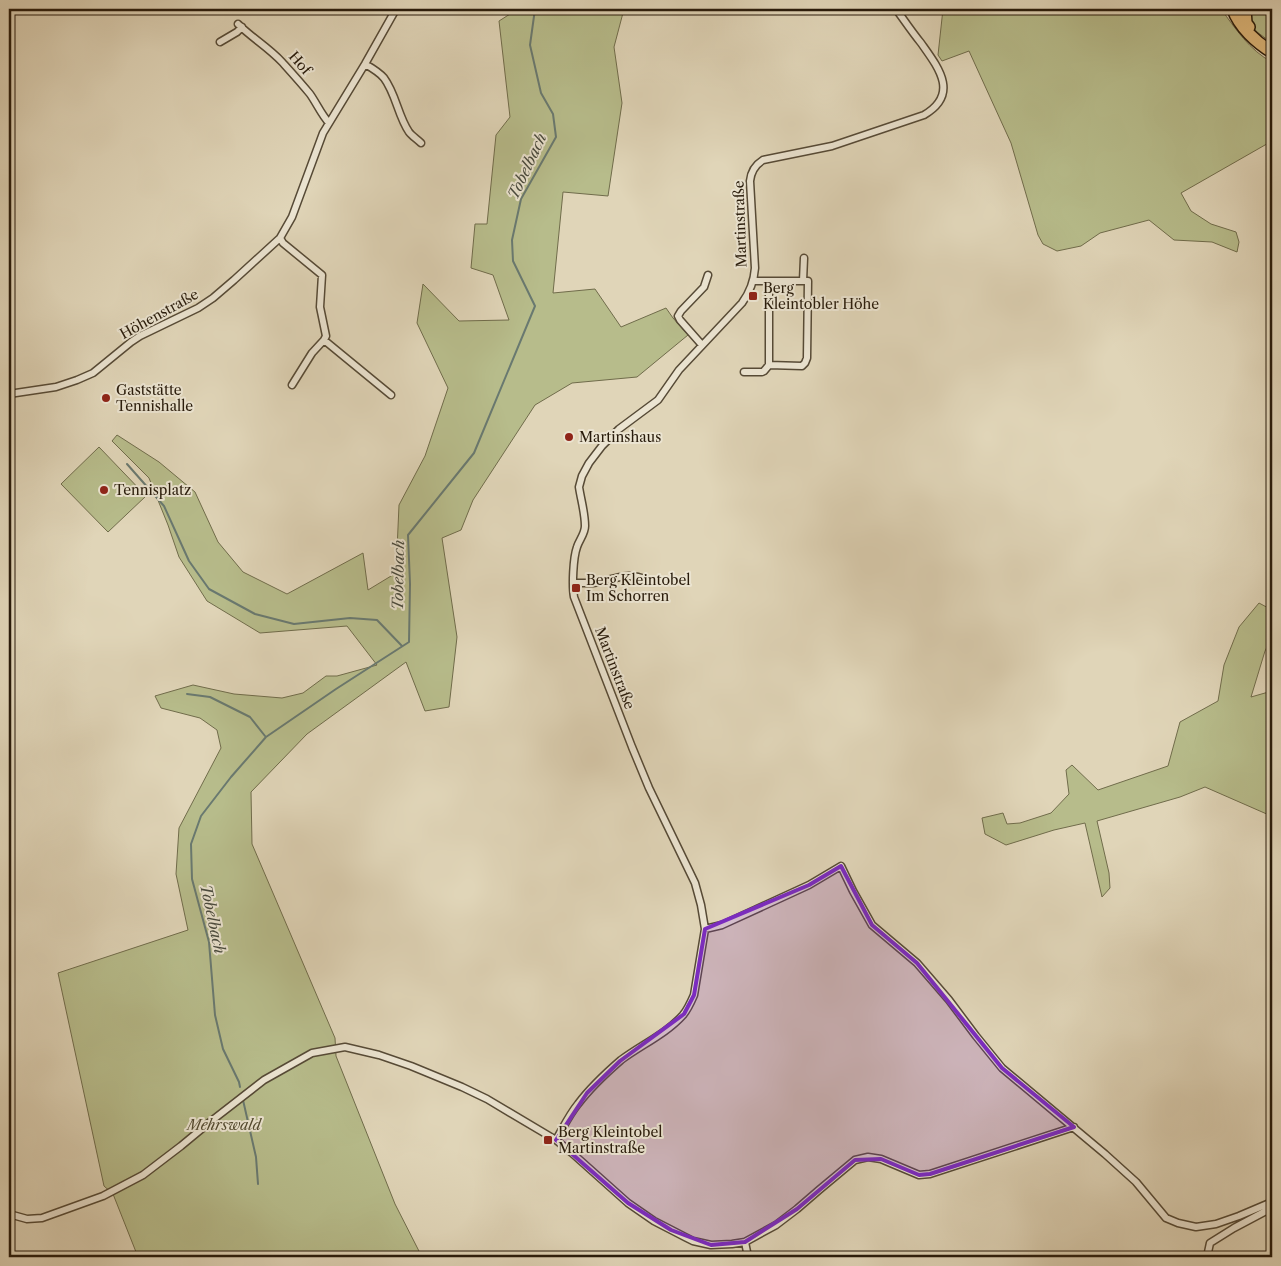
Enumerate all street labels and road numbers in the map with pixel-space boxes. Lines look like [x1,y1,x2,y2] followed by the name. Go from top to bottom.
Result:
[285,48,316,80] street label: Hof
[729,180,751,268] street label: Martinstraße
[116,285,202,343] street label: Höhenstraße
[591,624,639,712] street label: Martinstraße

